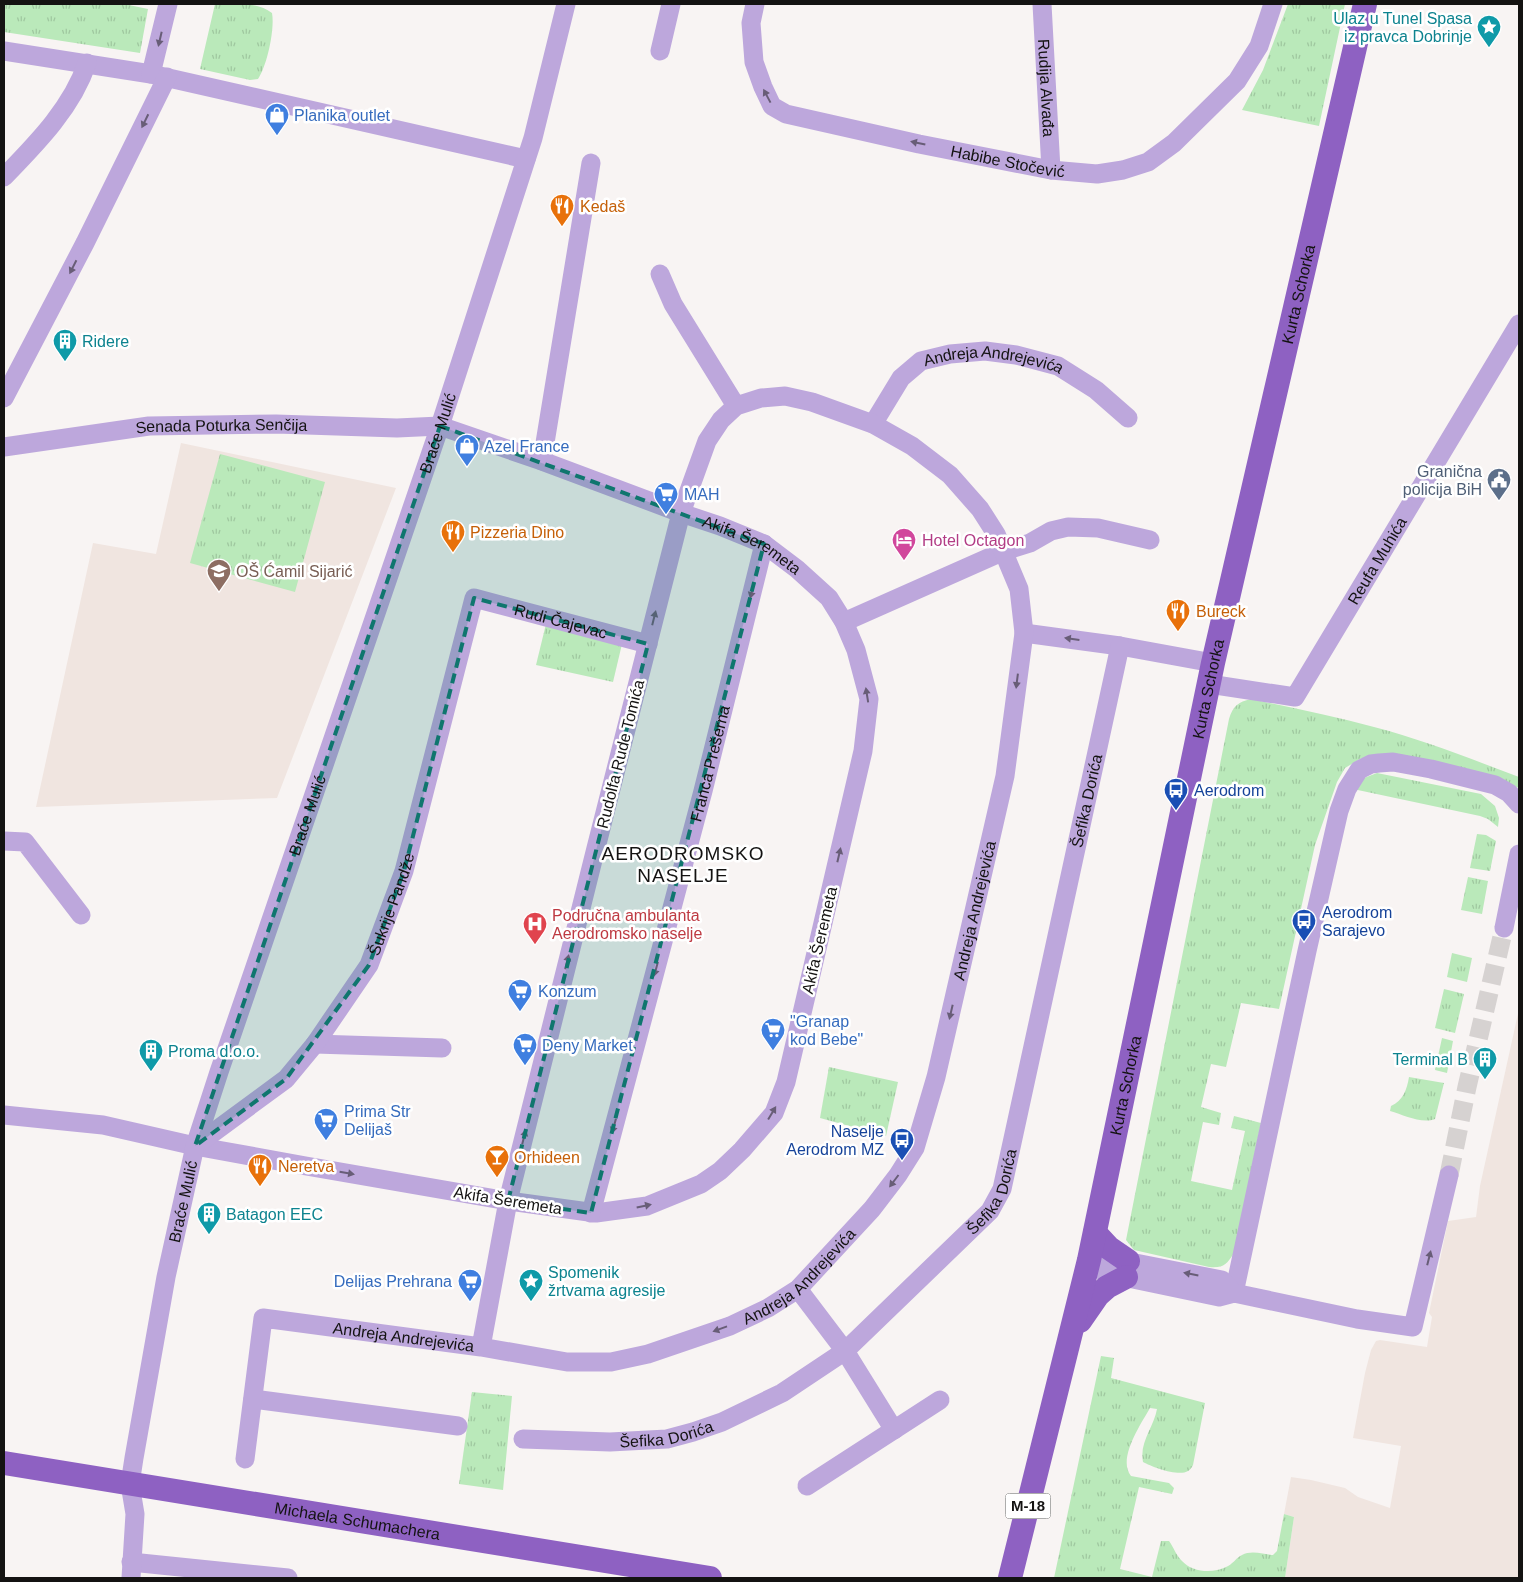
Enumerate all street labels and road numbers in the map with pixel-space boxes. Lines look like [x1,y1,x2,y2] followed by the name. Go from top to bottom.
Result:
[1035,39,1057,137] street label: Rudija Alvađa
[949,142,1065,180] street label: Habibe Stočević
[1279,243,1318,346] street label: Kurta Schorka
[922,343,1067,377] street label: Andreja Andrejevića
[417,391,459,475] street label: Braće Mulić
[135,416,308,437] street label: Senada Poturka Senčija
[700,513,804,578] street label: Akifa Šeremeta
[1345,514,1410,608] street label: Reufa Muhića
[512,601,609,642] street label: Rudi Čajevac
[1189,637,1227,740] street label: Kurta Schorka
[594,678,647,830] street label: Rudolfa Rude Tomića
[687,704,733,823] street label: Franca Prešerna
[1067,752,1105,849] street label: Šefika Dorića
[286,773,329,858] street label: Braće Mulić
[950,839,999,982] street label: Andreja Andrejevića
[364,851,417,958] street label: Šukrije Pandže
[798,885,840,995] street label: Akifa Šeremeta
[1107,1034,1144,1137] street label: Kurta Schorka
[963,1147,1020,1238] street label: Šefika Dorića
[166,1159,201,1244] street label: Braće Mulić
[453,1183,564,1217] street label: Akifa Šeremeta
[740,1225,859,1328] street label: Andreja Andrejevića
[332,1319,475,1355] street label: Andreja Andrejevića
[619,1418,715,1450] street label: Šefika Dorića
[1006,1494,1050,1518] road number: M-18
[273,1499,441,1543] street label: Michaela Schumachera

